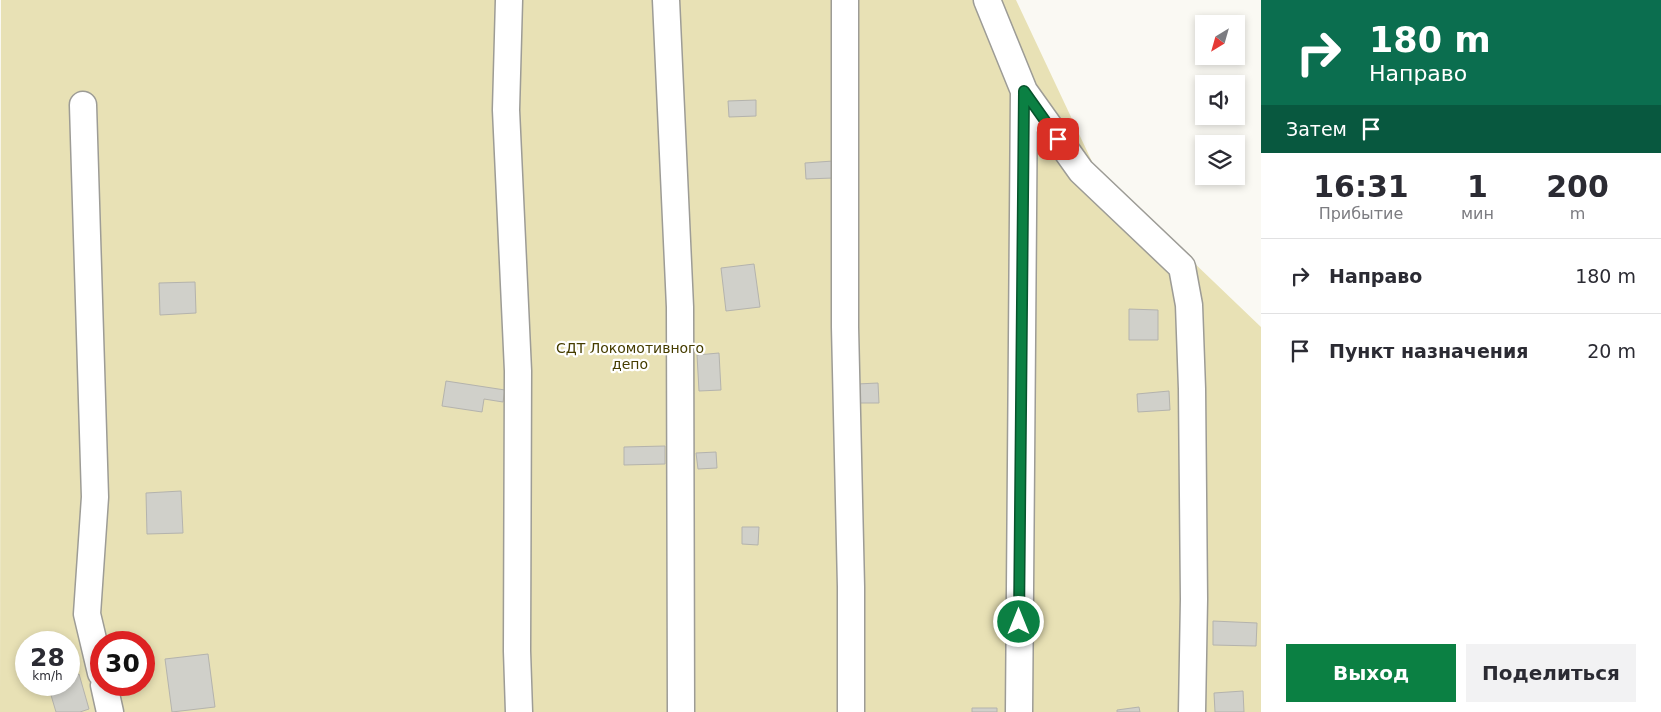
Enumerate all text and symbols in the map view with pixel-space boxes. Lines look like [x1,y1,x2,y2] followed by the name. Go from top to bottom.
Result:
[1195,15,1245,65] north arrow
[1195,15,1245,185] map controls
[1286,20,1351,85] icon: right
[1369,20,1491,60] text: 180 m
[1369,61,1467,86] text: Направо
[1195,75,1245,125] button: sound
[1357,115,1385,143] icon: arrive
[1037,118,1079,160] pin
[1286,118,1347,140] text: Затем
[1044,125,1072,153] icon: arrive
[1195,135,1245,185] button: layers
[1313,169,1409,204] text: 16:31
[1467,169,1488,204] text: 1
[1546,169,1609,204] text: 200
[1319,204,1403,223] text: Прибытие
[1461,204,1494,223] text: мин
[1570,204,1585,223] text: m
[1286,262,1314,290] icon: right
[1329,265,1422,287] text: Направо
[1575,265,1636,287] text: 180 m
[1286,337,1314,365] icon: arrive
[556,340,704,372] park label: СДТ Локомотивного депо
[1329,340,1528,362] text: Пункт назначения
[1587,340,1636,362] text: 20 m
[992,595,1044,647] position arrow
[90,631,155,696] speed limit sign: 30
[30,643,65,672] text: 28
[1286,644,1456,702] button: Выход
[1466,644,1636,702] button: Поделиться
[32,669,63,683] text: km/h

